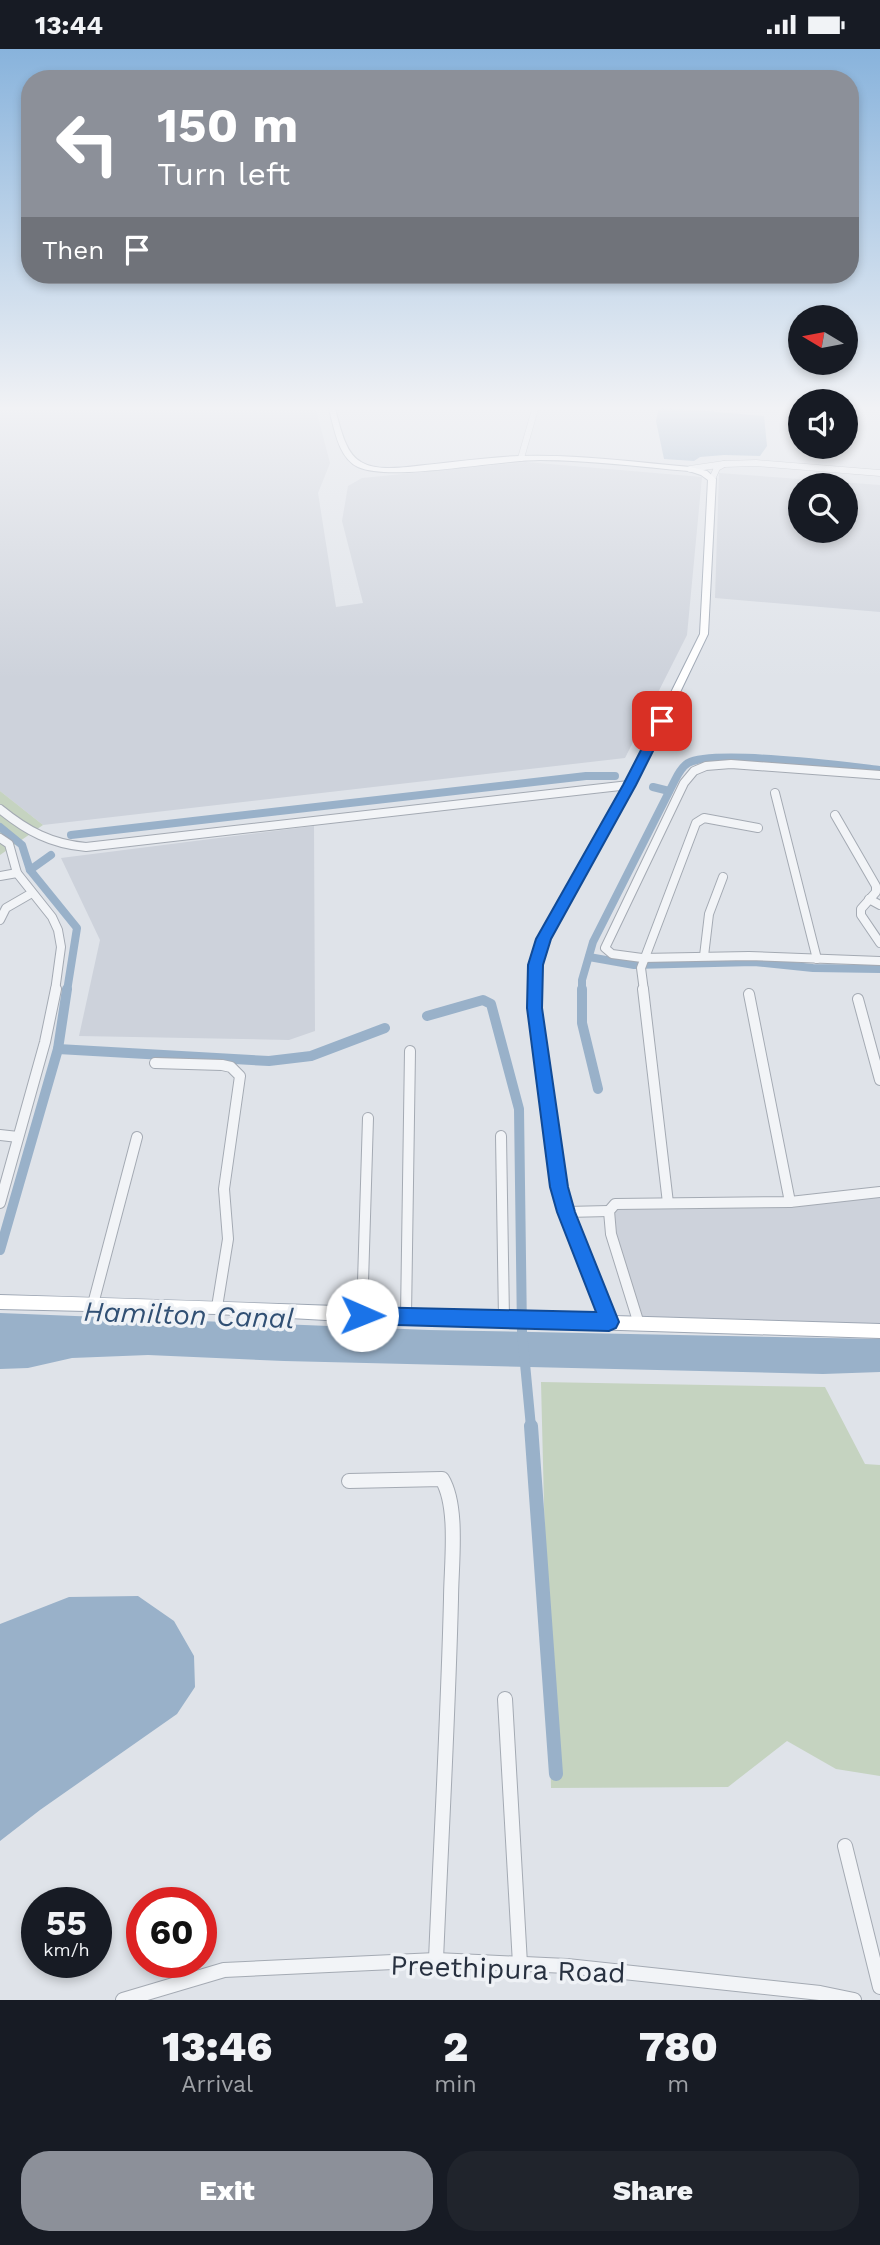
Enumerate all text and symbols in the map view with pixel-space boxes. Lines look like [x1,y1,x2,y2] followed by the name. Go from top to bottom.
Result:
[35,10,103,40] text: 13:44
[157,96,298,154] text: 150 m
[42,98,133,189] icon: left
[157,155,290,193] text: Turn left
[118,231,156,269] icon: arrive
[42,235,104,265] text: Then
[788,305,858,375] north arrow
[788,305,858,543] map controls
[788,389,858,459] button: sound
[788,473,858,543] button: search
[632,691,692,751] pin
[643,702,681,740] icon: arrive
[325,1278,399,1352] position arrow
[83,1295,295,1335] water label: Hamilton Canal
[126,1887,217,1978] speed limit sign: 60
[46,1902,87,1944] text: 55
[43,1939,90,1960] text: km/h
[390,1948,626,1990] street label: Preethipura Road
[162,2022,272,2071] text: 13:46
[443,2022,468,2071] text: 2
[639,2022,718,2071] text: 780
[181,2071,253,2098] text: Arrival
[434,2071,477,2098] text: min
[667,2071,689,2098] text: m
[21,2151,433,2231] button: Exit
[447,2151,859,2231] button: Share

